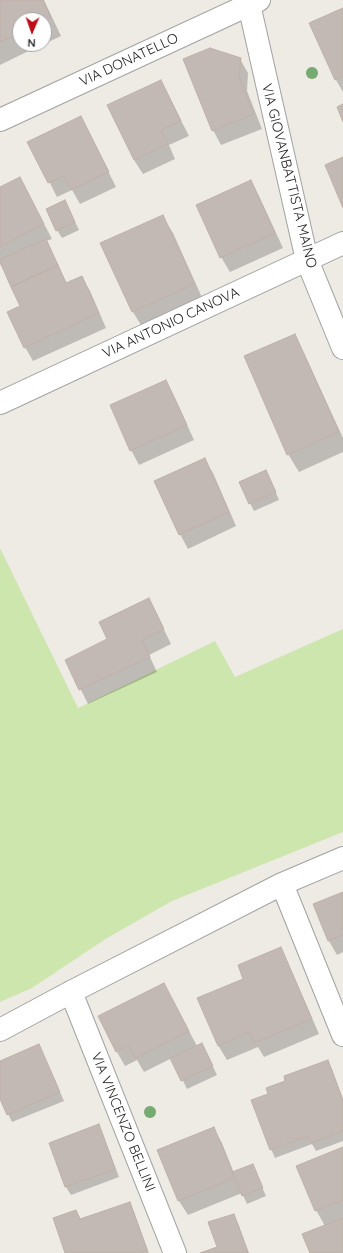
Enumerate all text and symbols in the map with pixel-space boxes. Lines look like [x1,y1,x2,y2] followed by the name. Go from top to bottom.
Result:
[12,12,52,52] north arrow
[77,30,181,90] street label: VIA DONATELLO
[27,36,36,50] text: N
[258,82,320,270] street label: VIA GIOVANBATTISTA MAINO
[100,284,242,362] street label: VIA ANTONIO CANOVA
[87,1050,159,1194] street label: VIA VINCENZO BELLINI

